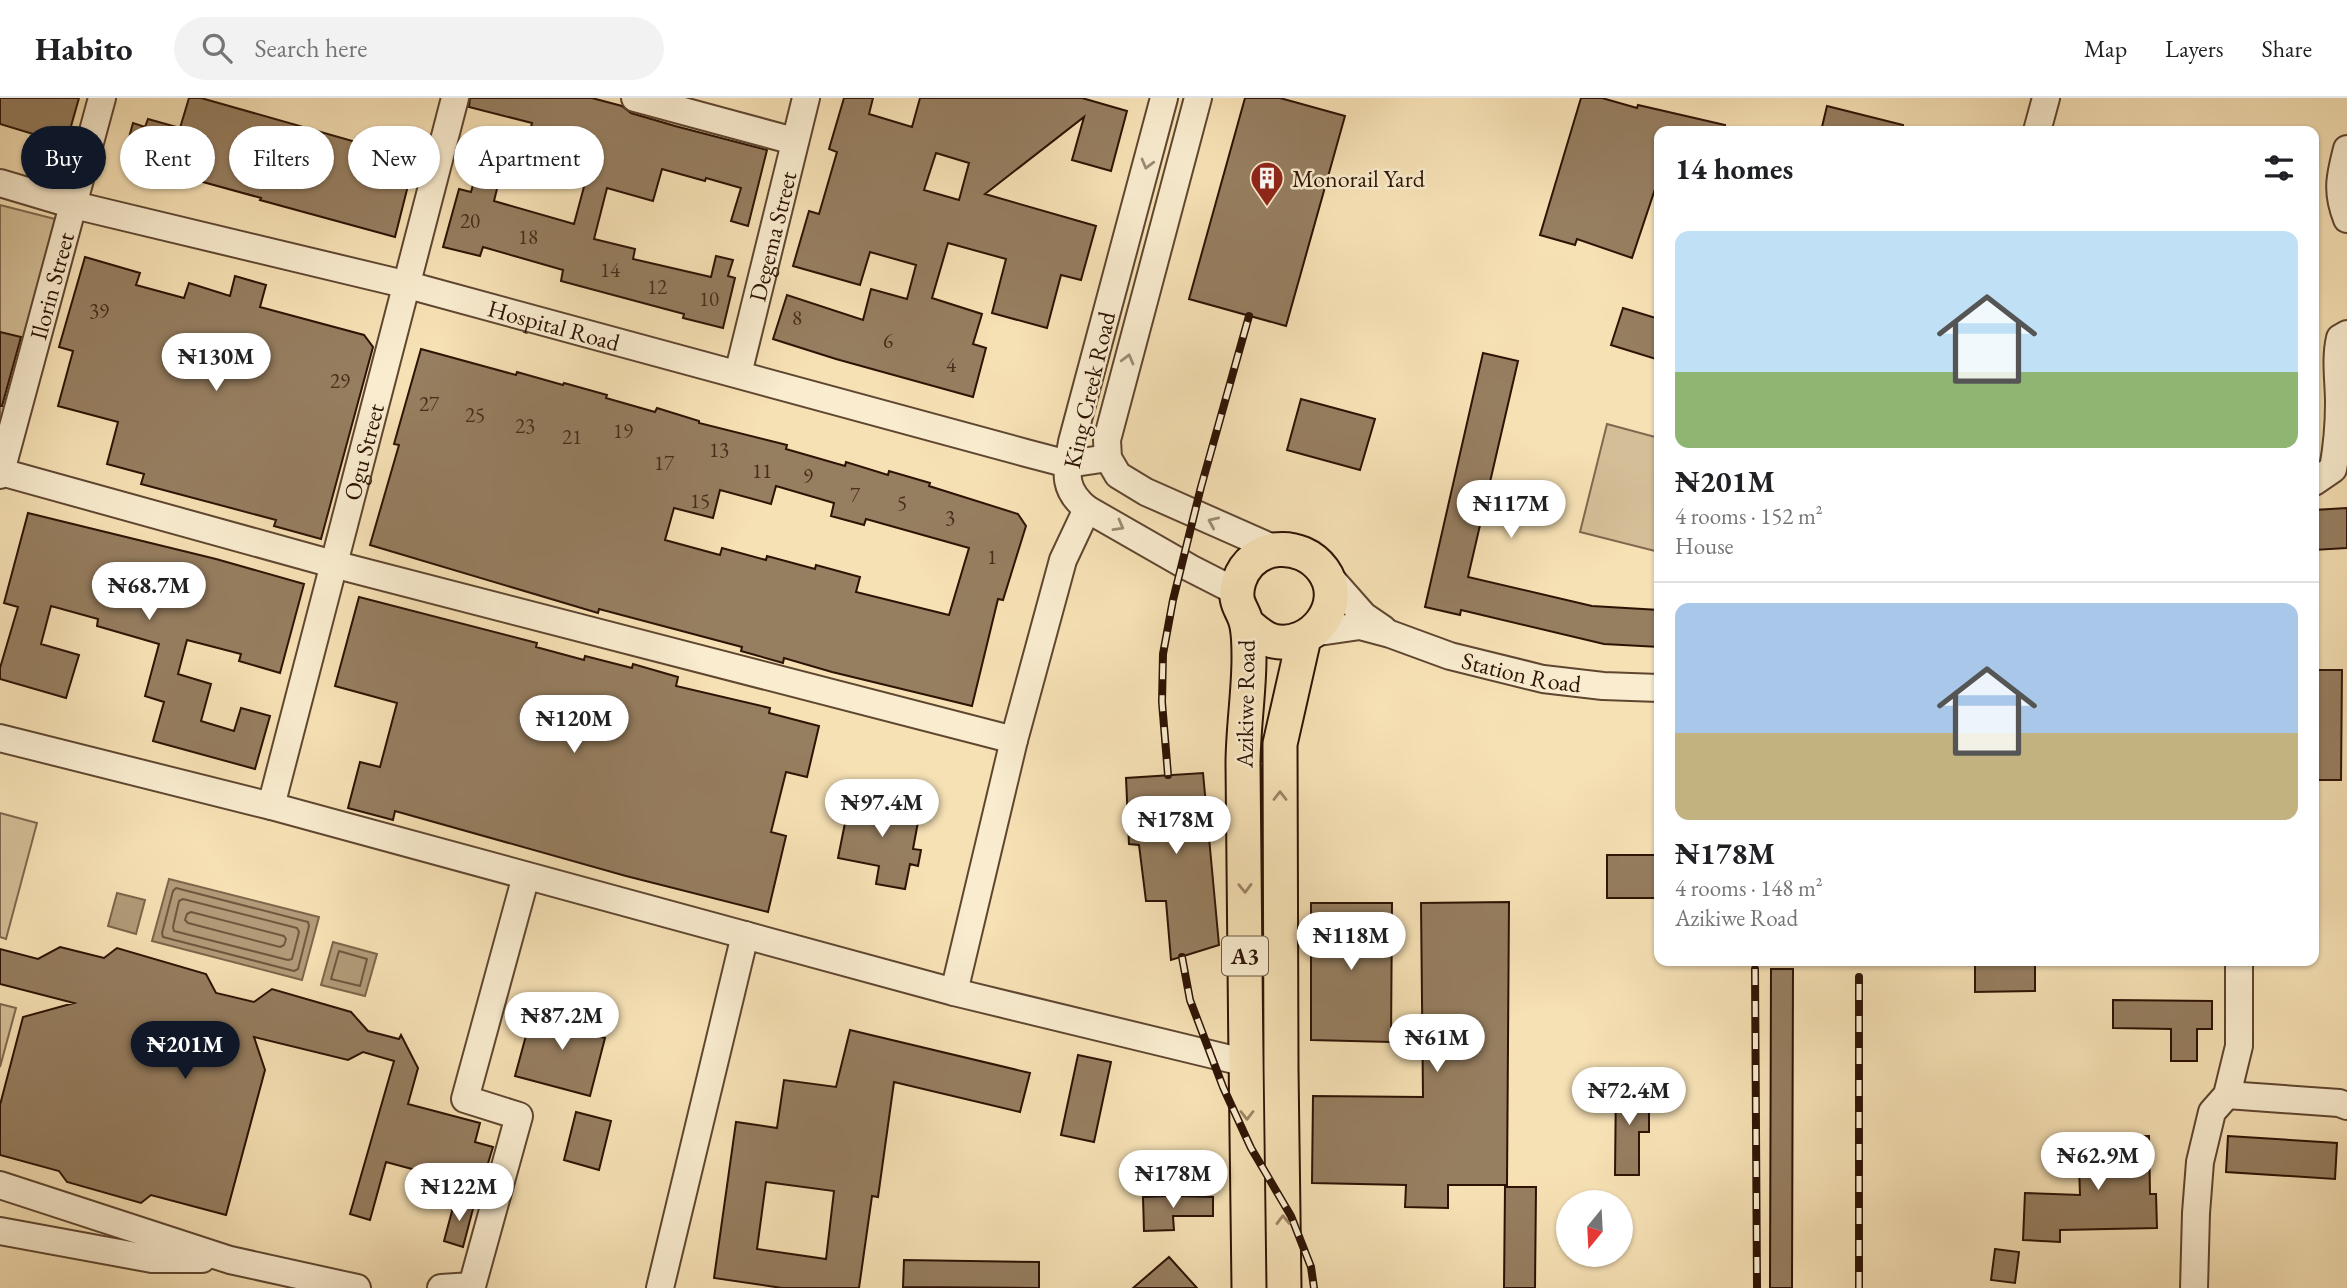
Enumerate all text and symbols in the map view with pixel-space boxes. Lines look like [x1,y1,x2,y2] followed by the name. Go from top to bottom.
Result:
[174,17,664,80] search box
[35,27,132,70] text: Habito
[198,29,236,67] icon: search
[254,31,367,65] text: Search here
[2084,33,2127,64] text: Map
[2165,33,2224,64] text: Layers
[2262,33,2312,64] text: Share
[21,126,106,189] chip: Buy
[120,126,215,189] chip: Rent
[229,126,334,189] chip: Filters
[348,126,440,189] chip: New
[454,126,604,189] chip: Apartment
[1675,149,1793,188] text: 14 homes
[2260,149,2298,187] icon: filters
[1141,158,1155,170] one-way arrow
[1248,159,1286,208] building icon: Monorail Yard
[1292,163,1426,194] place label: Monorail Yard
[741,167,803,304] street label: Degema Street
[460,207,480,234] house number: 20
[518,223,538,250] house number: 18
[22,228,81,343] street label: Ilorin Street
[600,256,621,283] house number: 14
[647,273,667,300] house number: 12
[1924,276,2050,402] icon: home
[699,285,719,312] house number: 10
[485,292,624,358] street label: Hospital Road
[89,297,109,324] house number: 39
[792,304,802,331] house number: 8
[1056,308,1122,471] street label: King Creek Road
[883,327,893,354] house number: 6
[167,334,265,393] pin: ₦130M
[178,341,254,371] text: ₦130M
[946,351,957,378] house number: 4
[1120,353,1135,365] one-way arrow
[330,367,350,394] house number: 29
[419,390,440,417] house number: 27
[336,400,391,504] street label: Ogu Street
[465,401,485,428] house number: 25
[515,412,535,439] house number: 23
[613,417,633,444] house number: 19
[562,423,582,450] house number: 21
[709,436,729,463] house number: 13
[654,449,675,476] house number: 17
[752,457,772,484] house number: 11
[803,462,813,489] house number: 9
[1675,462,1775,501] text: ₦201M
[1462,480,1560,540] pin: ₦117M
[850,481,861,508] house number: 7
[690,487,710,514] house number: 15
[1473,488,1549,518] text: ₦117M
[897,489,907,516] house number: 5
[1675,501,1823,531] text: 4 rooms · 152 m²
[945,504,955,531] house number: 3
[1207,516,1220,530] one-way arrow
[1111,518,1124,531] one-way arrow
[1675,531,1734,561] text: House
[987,543,997,570] house number: 1
[92,562,206,622] pin: ₦68.7M
[108,570,190,600] text: ₦68.7M
[1228,639,1262,769] street label: Azikiwe Road
[1459,644,1584,699] street label: Station Road
[1924,648,2050,774] icon: home
[525,696,623,755] pin: ₦120M
[536,703,612,733] text: ₦120M
[825,780,939,839] pin: ₦97.4M
[841,787,923,817] text: ₦97.4M
[1272,791,1288,801] one-way arrow
[1127,796,1225,856] pin: ₦178M
[1138,804,1214,834] text: ₦178M
[1675,834,1775,873] text: ₦178M
[1675,873,1823,903] text: 4 rooms · 148 m²
[1237,883,1252,894] one-way arrow
[1675,903,1798,933] text: Azikiwe Road
[1302,912,1400,972] pin: ₦118M
[1313,920,1389,950] text: ₦118M
[1222,936,1268,976] road number: A3
[505,992,619,1052] pin: ₦87.2M
[521,1000,603,1030] text: ₦87.2M
[1396,1014,1478,1074] pin: ₦61M
[136,1021,234,1081] pin: ₦201M
[1405,1022,1469,1052] text: ₦61M
[147,1029,223,1059] text: ₦201M
[1572,1068,1686,1127] pin: ₦72.4M
[1588,1075,1670,1105] text: ₦72.4M
[1239,1111,1255,1121] one-way arrow
[2041,1132,2155,1192] pin: ₦62.9M
[2057,1140,2139,1170] text: ₦62.9M
[1124,1150,1222,1210] pin: ₦178M
[1135,1158,1211,1188] text: ₦178M
[410,1164,508,1223] pin: ₦122M
[421,1171,497,1201] text: ₦122M
[1556,1190,1633,1267] north arrow
[1556,1190,1633,1267] map controls
[1275,1214,1291,1225] one-way arrow

